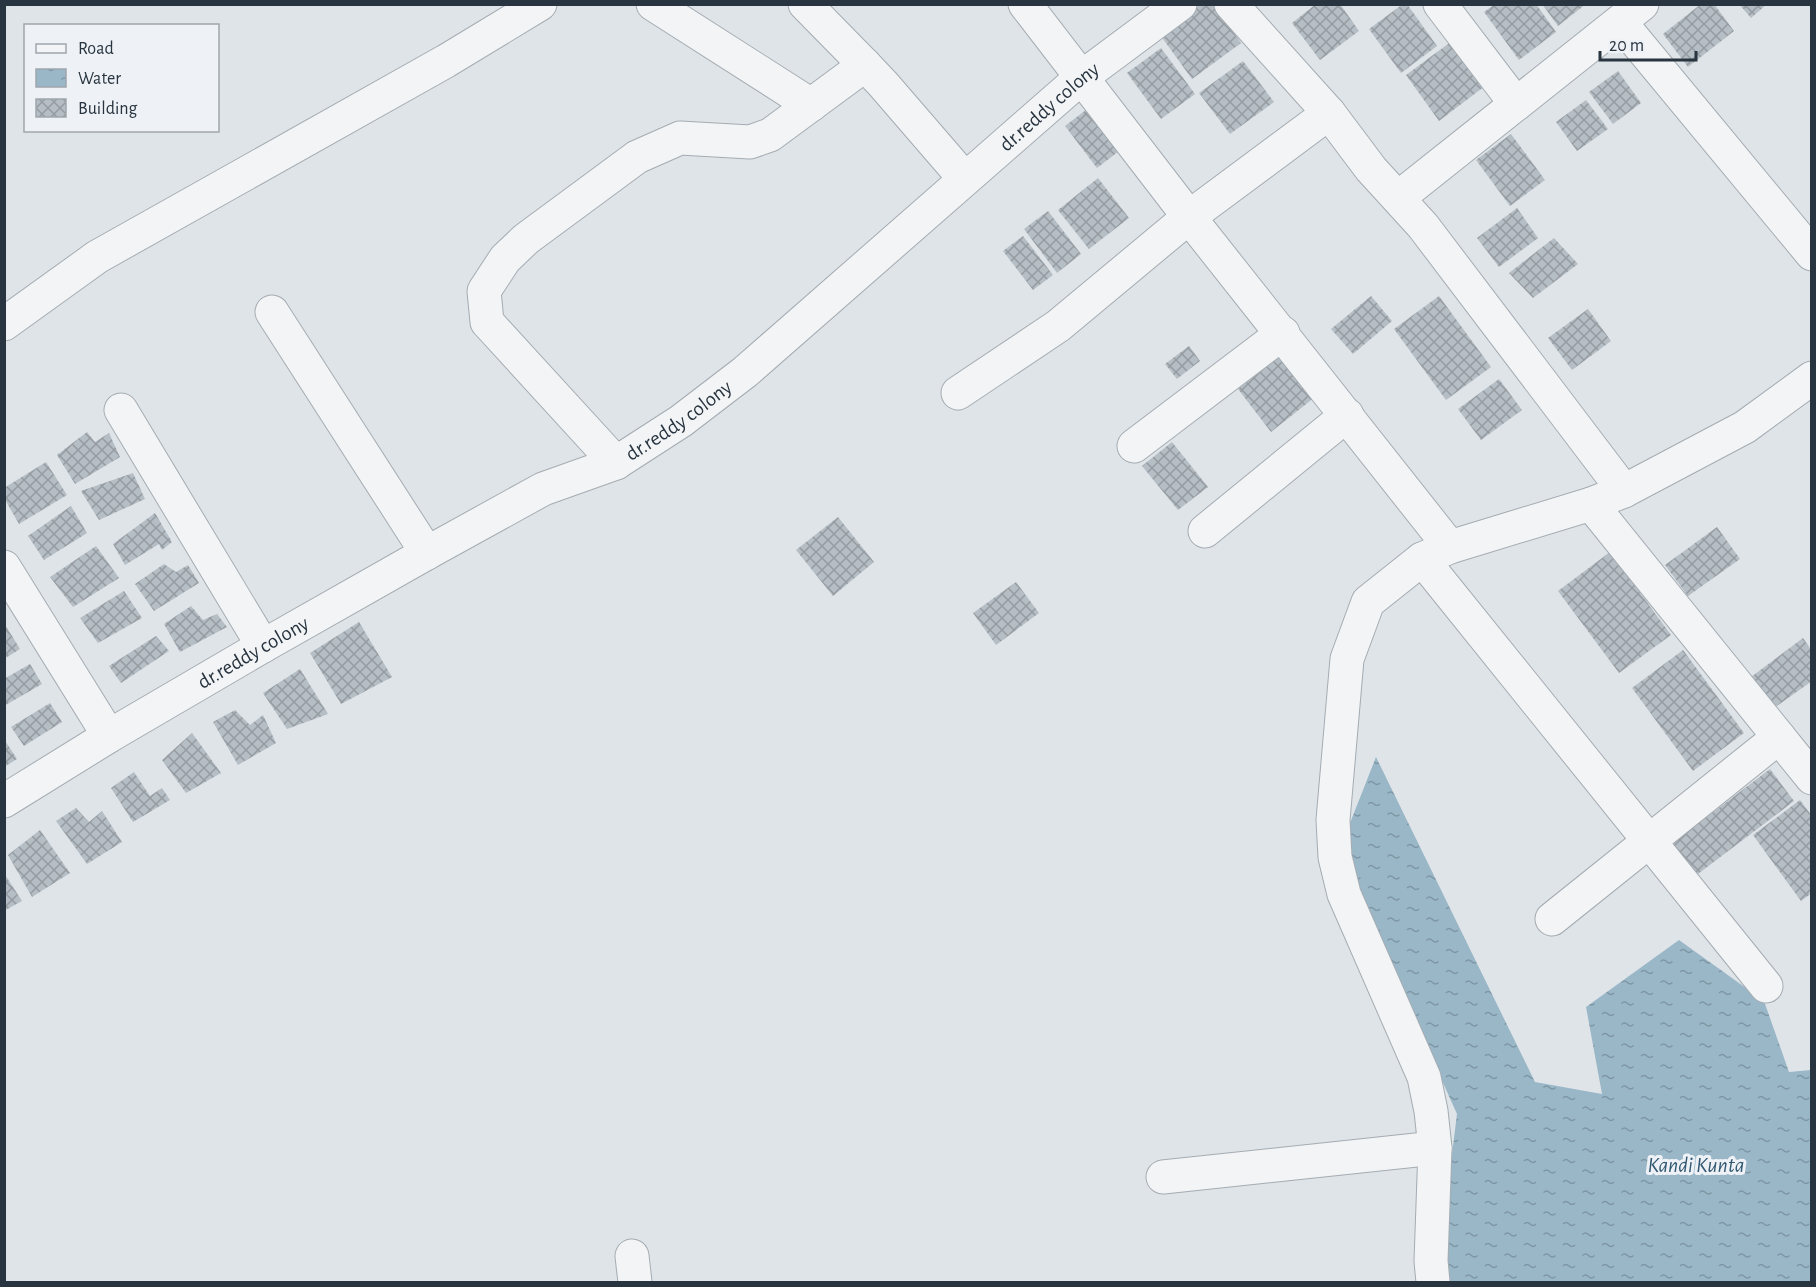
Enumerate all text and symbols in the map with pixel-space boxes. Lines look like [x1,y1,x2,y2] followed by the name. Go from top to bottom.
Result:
[24,24,219,132] legend
[1600,24,1696,62] scale bar
[1609,37,1644,55] text: 20 m
[78,40,114,58] text: Road
[995,58,1103,155] street label: dr.reddy colony
[78,70,121,88] text: Water
[78,100,138,118] text: Building
[622,376,736,465] street label: dr.reddy colony
[194,612,312,693] street label: dr.reddy colony
[1647,1154,1745,1176] water label: Kandi Kunta

